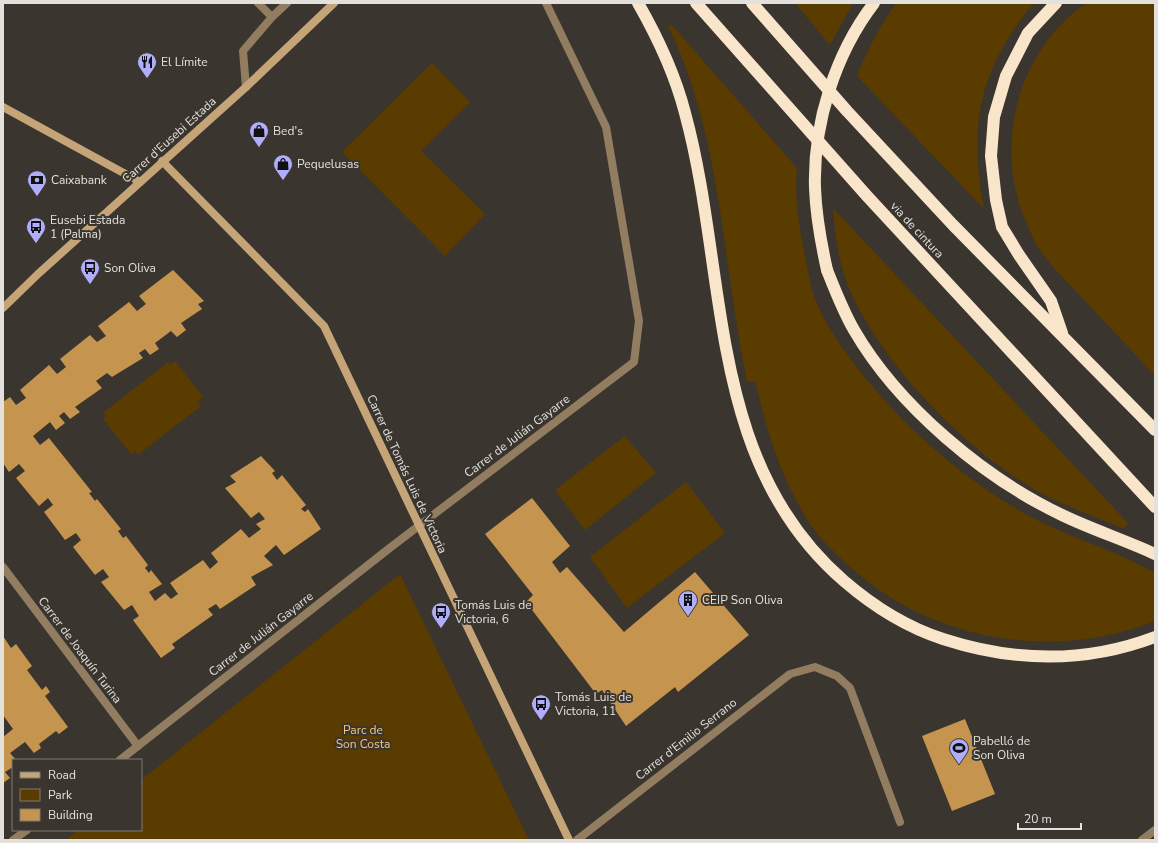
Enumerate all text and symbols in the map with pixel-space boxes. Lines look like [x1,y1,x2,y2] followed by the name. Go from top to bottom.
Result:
[136,51,158,79] restaurant icon: El Límite
[161,54,208,70] place label: El Límite
[119,93,219,187] street label: Carrer d'Eusebi Estada
[248,120,270,148] shop icon: Bed's
[273,123,303,139] place label: Bed's
[272,153,294,181] shop icon: Pequelusas
[297,156,359,172] place label: Pequelusas
[26,169,48,197] bank icon: Caixabank
[51,172,108,188] place label: Caixabank
[887,198,947,262] street label: via de cintura
[50,212,125,242] place label: Eusebi Estada 1 (Palma)
[25,216,47,244] bus stop icon: Eusebi Estada 1 (Palma)
[79,257,101,285] bus stop icon: Son Oliva
[104,260,156,276] place label: Son Oliva
[461,391,573,481] street label: Carrer de Julián Gayarre
[363,392,451,556] street label: Carrer de Tomás Luis de Victoria
[205,588,317,680] street label: Carrer de Julián Gayarre
[677,589,699,617] building icon: CEIP Son Oliva
[702,592,783,608] place label: CEIP Son Oliva
[35,593,125,707] street label: Carrer de Joaquín Turina
[454,597,532,627] place label: Tomás Luis de Victoria, 6
[430,601,452,629] bus stop icon: Tomás Luis de Victoria, 6
[554,689,632,719] place label: Tomás Luis de Victoria, 11
[530,693,552,721] bus stop icon: Tomás Luis de Victoria, 11
[632,694,740,784] street label: Carrer d'Emilio Serrano
[336,722,390,752] park label: Parc de Son Costa
[973,733,1030,763] place label: Pabelló de Son Oliva
[948,737,970,765] sports icon: Pabelló de Son Oliva
[12,759,142,831] legend
[48,767,76,783] text: Road
[48,787,73,803] text: Park
[1018,805,1081,831] scale bar
[48,807,93,823] text: Building
[1024,811,1052,827] text: 20 m

